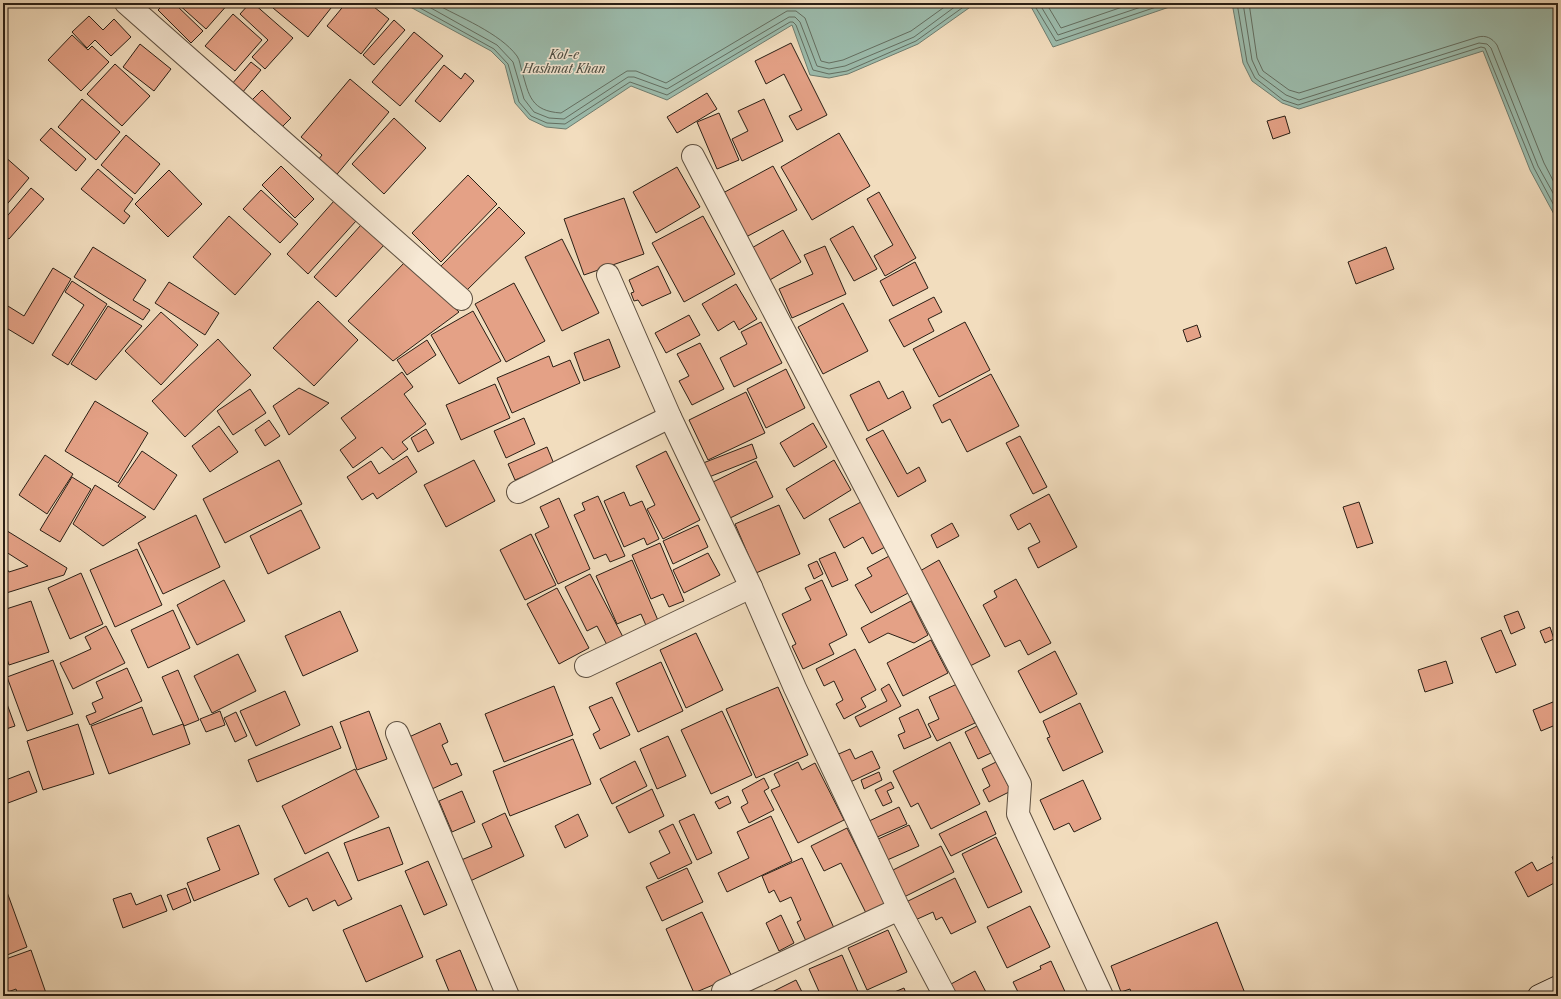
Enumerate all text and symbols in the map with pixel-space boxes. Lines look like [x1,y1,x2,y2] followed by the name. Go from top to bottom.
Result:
[521,47,606,76] water label: Kol-e Hashmat Khan

